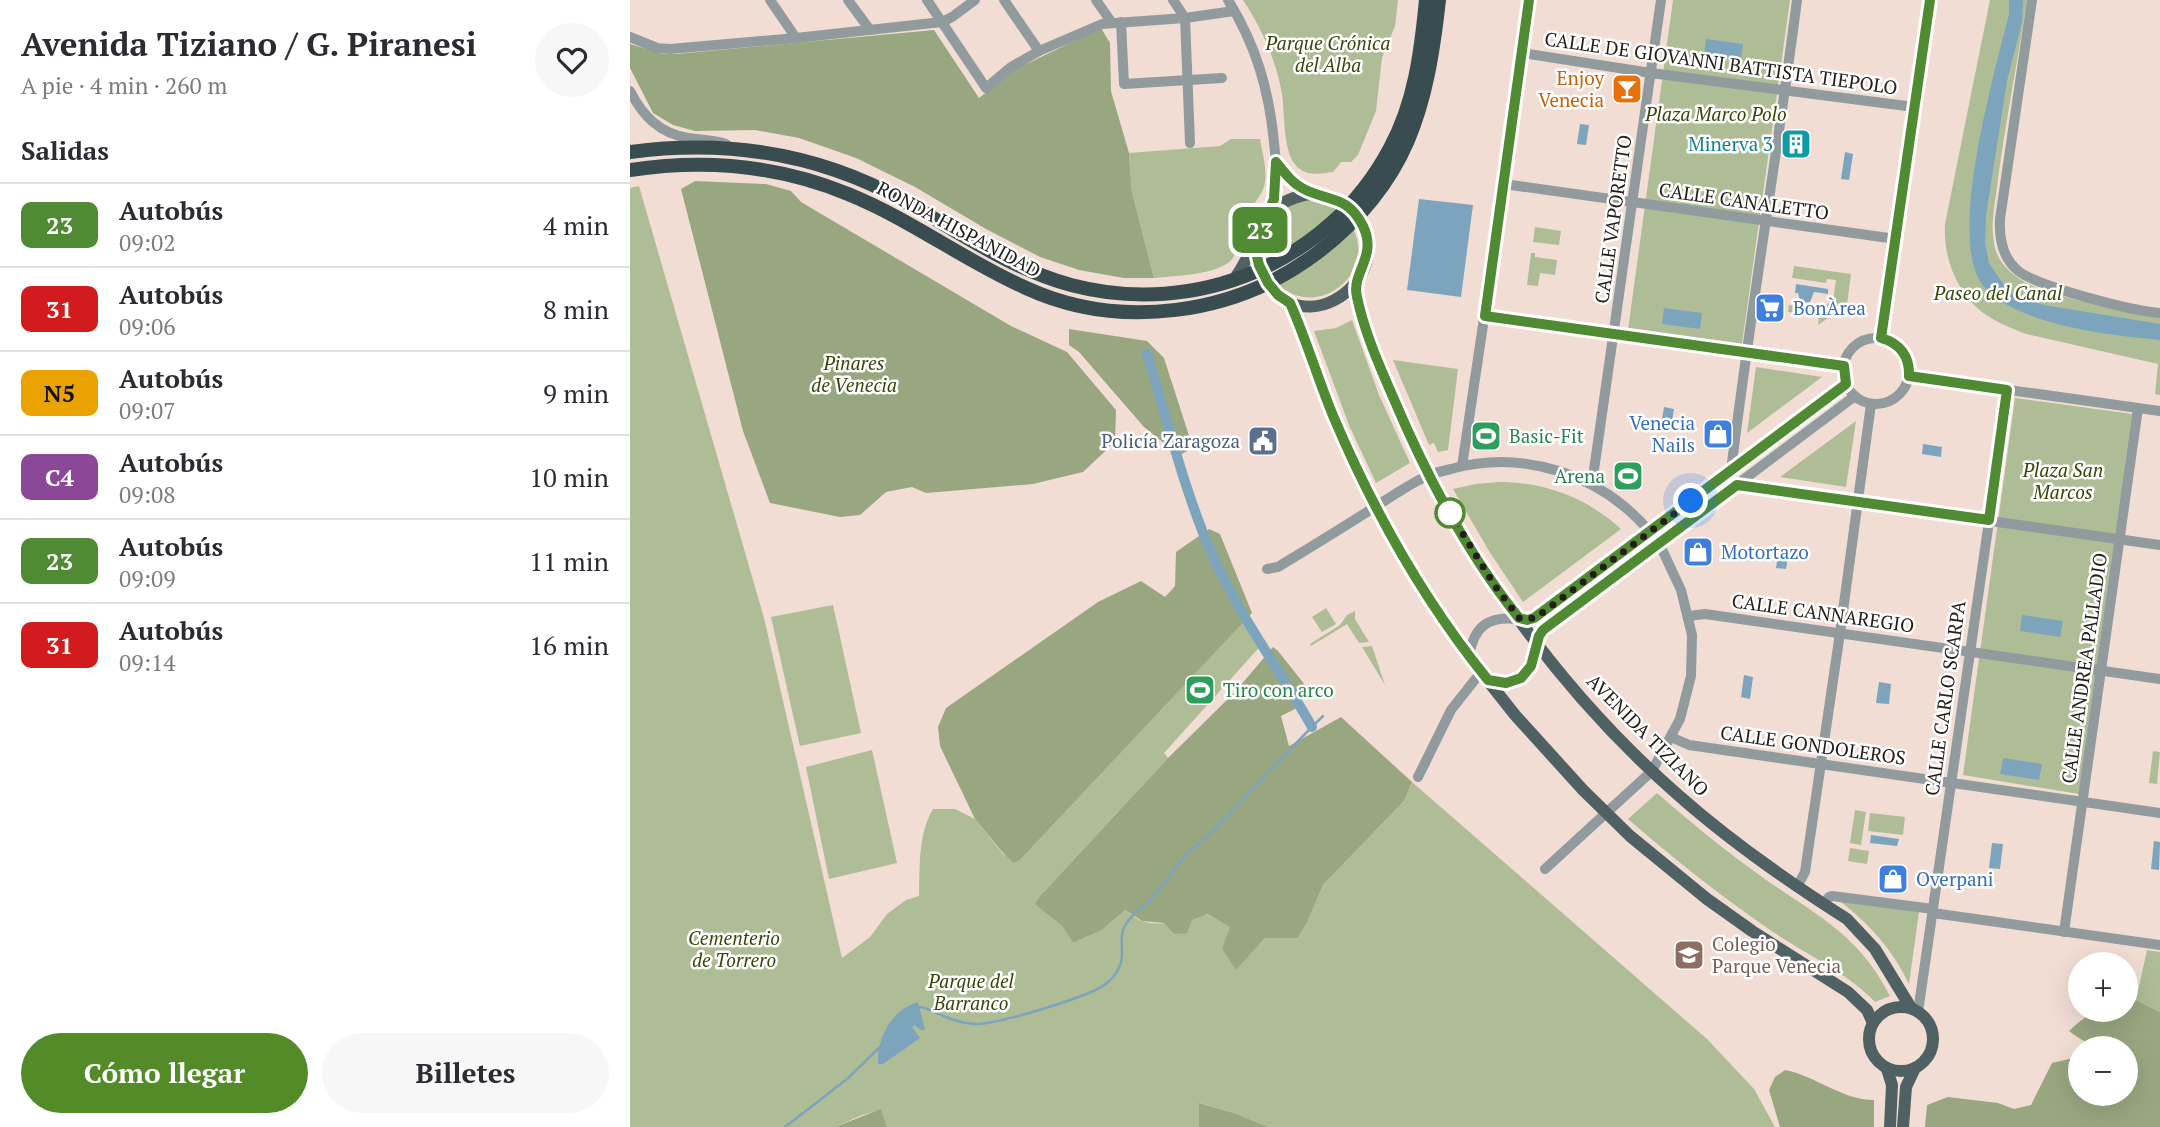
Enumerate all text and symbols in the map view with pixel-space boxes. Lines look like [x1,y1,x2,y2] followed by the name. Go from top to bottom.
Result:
[21,22,477,65] text: Avenida Tiziano / G. Piranesi
[535,23,609,97] button: heart
[1543,25,1899,100] street label: CALLE DE GIOVANNI BATTISTA TIEPOLO
[1265,30,1390,77] park label: Parque Crónica del Alba
[1538,65,1604,112] place label: Enjoy Venecia
[21,70,227,101] text: A pie · 4 min · 260 m
[1610,72,1644,106] bar icon: Enjoy Venecia
[1644,101,1787,126] park label: Plaza Marco Polo
[1779,127,1813,161] building icon: Minerva 3
[1688,131,1773,156] place label: Minerva 3
[21,133,109,167] text: Salidas
[1588,133,1637,305] street label: CALLE VAPORETTO
[873,175,1046,282] street label: RONDA HISPANIDAD
[1657,176,1831,225] street label: CALLE CANALETTO
[119,193,223,227] text: Autobús
[1228,207,1292,253] line badge: 23
[543,208,609,242] text: 4 min
[46,209,73,241] text: 23
[1246,214,1274,246] text: 23
[119,227,176,258] text: 09:02
[119,277,223,311] text: Autobús
[1933,280,2063,305] park label: Paseo del Canal
[1753,291,1787,325] supermarket icon: BonÀrea
[543,292,609,326] text: 8 min
[46,293,73,325] text: 31
[1793,295,1866,320] place label: BonÀrea
[119,311,176,342] text: 09:06
[811,350,897,397] park label: Pinares de Venecia
[119,361,223,395] text: Autobús
[543,376,609,410] text: 9 min
[44,377,75,409] text: N5
[119,395,176,426] text: 09:07
[1629,410,1695,457] place label: Venecia Nails
[1701,417,1735,451] shop icon: Venecia Nails
[1469,419,1503,453] sports icon: Basic-Fit
[1509,423,1584,448] place label: Basic-Fit
[1246,424,1280,458] public building icon: Policía Zaragoza
[1101,428,1240,453] place label: Policía Zaragoza
[119,445,223,479] text: Autobús
[2022,457,2103,504] park label: Plaza San Marcos
[1611,459,1645,493] sports icon: Arena
[529,460,609,494] text: 10 min
[45,461,74,493] text: C4
[1554,463,1605,488] place label: Arena
[119,479,176,510] text: 09:08
[1673,483,1708,518] your location
[1435,498,1465,528] unlabelled marker
[119,529,223,563] text: Autobús
[1681,535,1715,569] shop icon: Motortazo
[1721,539,1809,564] place label: Motortazo
[529,544,609,578] text: 11 min
[46,545,73,577] text: 23
[2055,551,2112,785] street label: CALLE ANDREA PALLADIO
[119,563,176,594] text: 09:09
[1730,587,1916,638] street label: CALLE CANNAREGIO
[1918,599,1971,797] street label: CALLE CARLO SCARPA
[119,613,223,647] text: Autobús
[529,628,609,662] text: 16 min
[46,629,73,661] text: 31
[119,647,176,678] text: 09:14
[1582,668,1715,801] street label: AVENIDA TIZIANO
[1183,673,1217,707] sports icon: Tiro con arco
[1223,677,1334,702] place label: Tiro con arco
[1719,719,1907,770] street label: CALLE GONDOLEROS
[1876,862,1910,896] shop icon: Overpani
[1916,866,1994,891] place label: Overpani
[688,925,780,972] park label: Cementerio de Torrero
[1712,931,1841,978] place label: Colegio Parque Venecia
[1672,938,1706,972] school or university icon: Colegio Parque Venecia
[2068,952,2138,1106] map controls
[2068,952,2138,1022] button: +
[927,968,1015,1015] park label: Parque del Barranco
[21,1033,308,1113] button: Cómo llegar
[322,1033,609,1113] button: Billetes
[2068,1036,2138,1106] button: −

